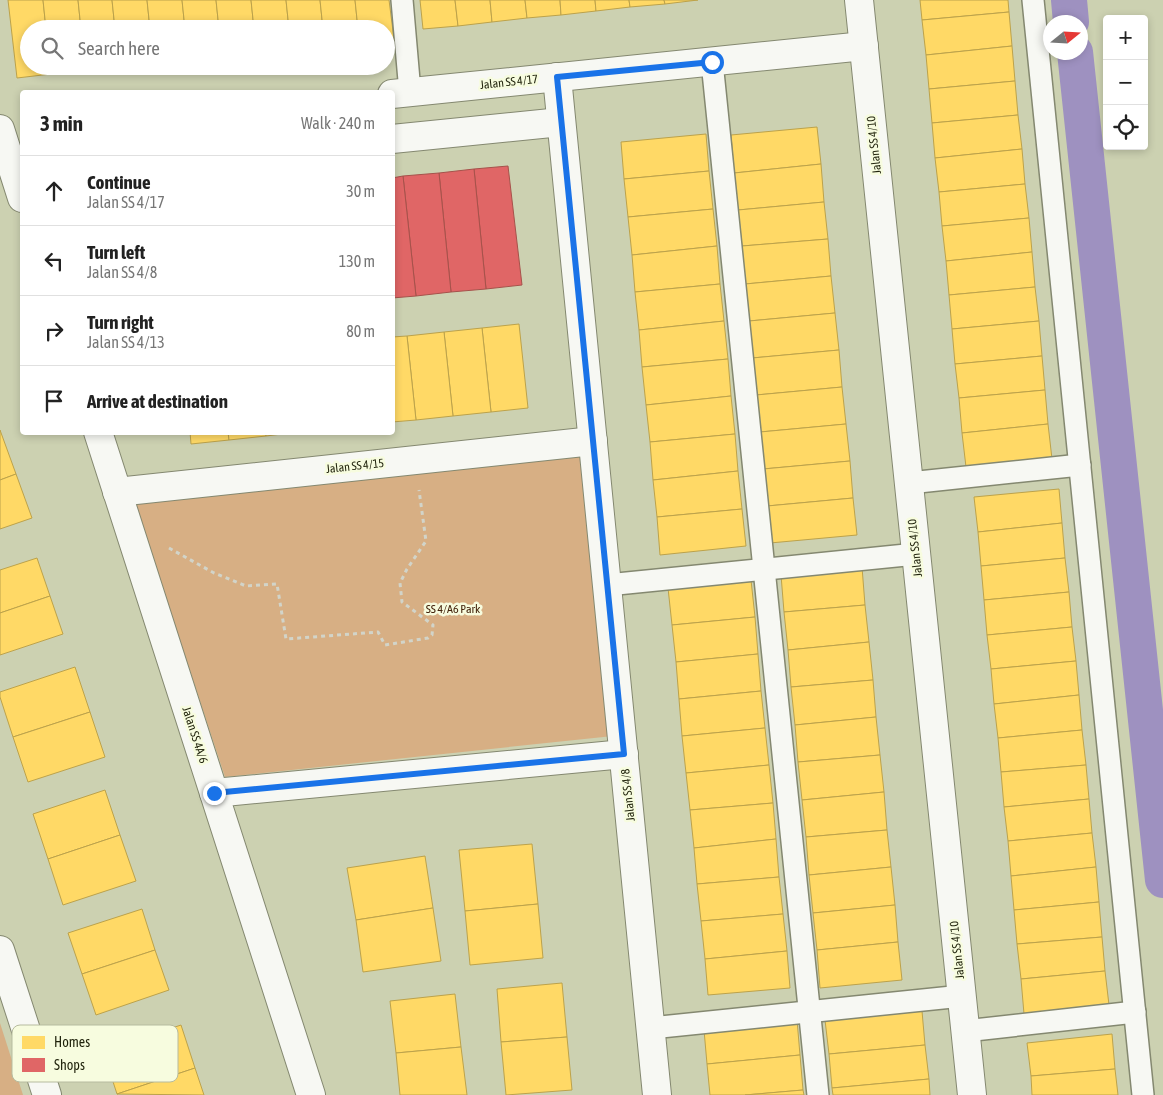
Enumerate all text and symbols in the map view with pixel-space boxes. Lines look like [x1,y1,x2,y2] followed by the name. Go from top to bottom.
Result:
[1043,15,1088,60] north arrow
[1103,15,1148,150] map controls
[1103,15,1148,60] button: +
[20,20,395,75] search box
[38,34,66,62] icon: search
[78,37,160,59] text: Search here
[701,51,724,74] route start
[1103,60,1148,105] button: −
[479,72,539,92] street label: Jalan SS 4/17
[1103,105,1148,150] button: locate
[40,111,83,135] text: 3 min
[301,114,375,132] text: Walk · 240 m
[864,115,884,175] street label: Jalan SS 4/10
[87,171,151,193] text: Continue
[40,177,68,205] icon: ahead
[346,182,375,200] text: 30 m
[87,193,165,211] text: Jalan SS 4/17
[87,241,145,263] text: Turn left
[40,247,68,275] icon: left
[339,252,375,270] text: 130 m
[87,263,157,281] text: Jalan SS 4/8
[87,311,154,333] text: Turn right
[40,317,68,345] icon: right
[346,322,375,340] text: 80 m
[87,333,165,351] text: Jalan SS 4/13
[40,387,68,415] icon: arrive
[87,390,228,412] text: Arrive at destination
[325,456,385,476] street label: Jalan SS 4/15
[905,518,925,578] street label: Jalan SS 4/10
[426,602,481,616] park label: SS 4/A6 Park
[179,705,211,765] street label: Jalan SS 4A/6
[618,768,638,822] street label: Jalan SS 4/8
[203,782,226,805] route end
[947,920,967,980] street label: Jalan SS 4/10
[12,1025,178,1082] legend
[54,1034,90,1050] text: Homes
[54,1057,85,1073] text: Shops

